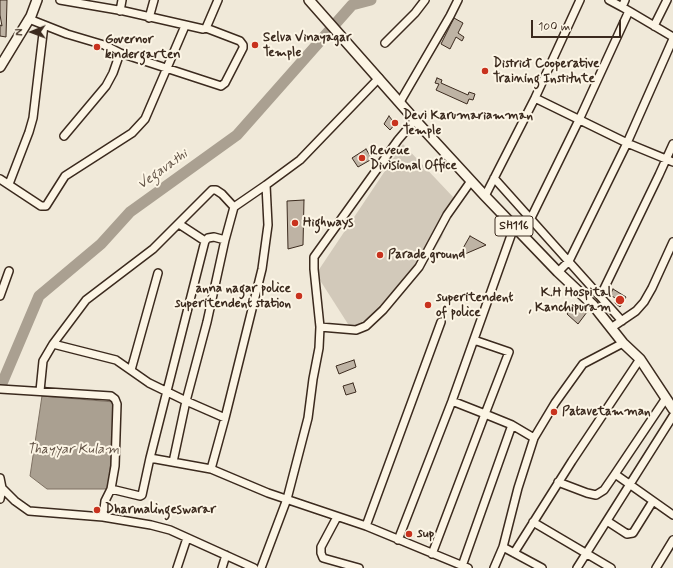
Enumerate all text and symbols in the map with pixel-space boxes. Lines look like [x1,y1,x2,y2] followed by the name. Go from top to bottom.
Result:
[12,12,52,52] north arrow
[533,12,623,38] scale bar
[538,19,570,35] text: 100 m
[13,28,27,36] text: N
[263,30,351,61] place label: Selva Vinayagar Temple
[105,32,181,63] place label: Governor kindergarten
[250,40,260,50] marker: Selva Vinayagar Temple
[92,42,102,52] marker: Governor kindergarten
[493,56,599,87] place label: District Cooperative Training Institute
[480,66,490,76] marker: District Cooperative Training Institute
[403,108,533,139] place label: Devi Karumariamman Temple
[390,118,400,128] marker: Devi Karumariamman Temple
[370,143,457,174] place label: Reveue Divisional Office
[135,146,191,194] water label: Vegavathi
[357,153,367,163] marker: Reveue Divisional Office
[303,215,353,231] place label: Highways
[495,216,533,236] road number: SH116
[290,218,300,228] marker: Highways
[388,247,465,263] place label: Parade ground
[375,250,385,260] marker: Parade ground
[175,281,291,312] place label: anna nagar police superitendent station
[529,285,611,316] place label: K.H Hospital , Kanchipuram
[436,290,513,321] place label: superitendent of police
[294,291,304,301] marker: anna nagar police superitendent station
[614,294,626,306] marker: K.H Hospital , Kanchipuram
[423,300,433,310] marker: superitendent of police
[562,404,651,420] place label: Patavetamman
[549,407,559,417] marker: Patavetamman
[27,442,119,458] water label: Thayyar Kulam
[105,502,216,518] place label: Dharmalingeswarar
[92,505,102,515] marker: Dharmalingeswarar
[417,526,434,542] place label: sup
[404,529,414,539] marker: sup

